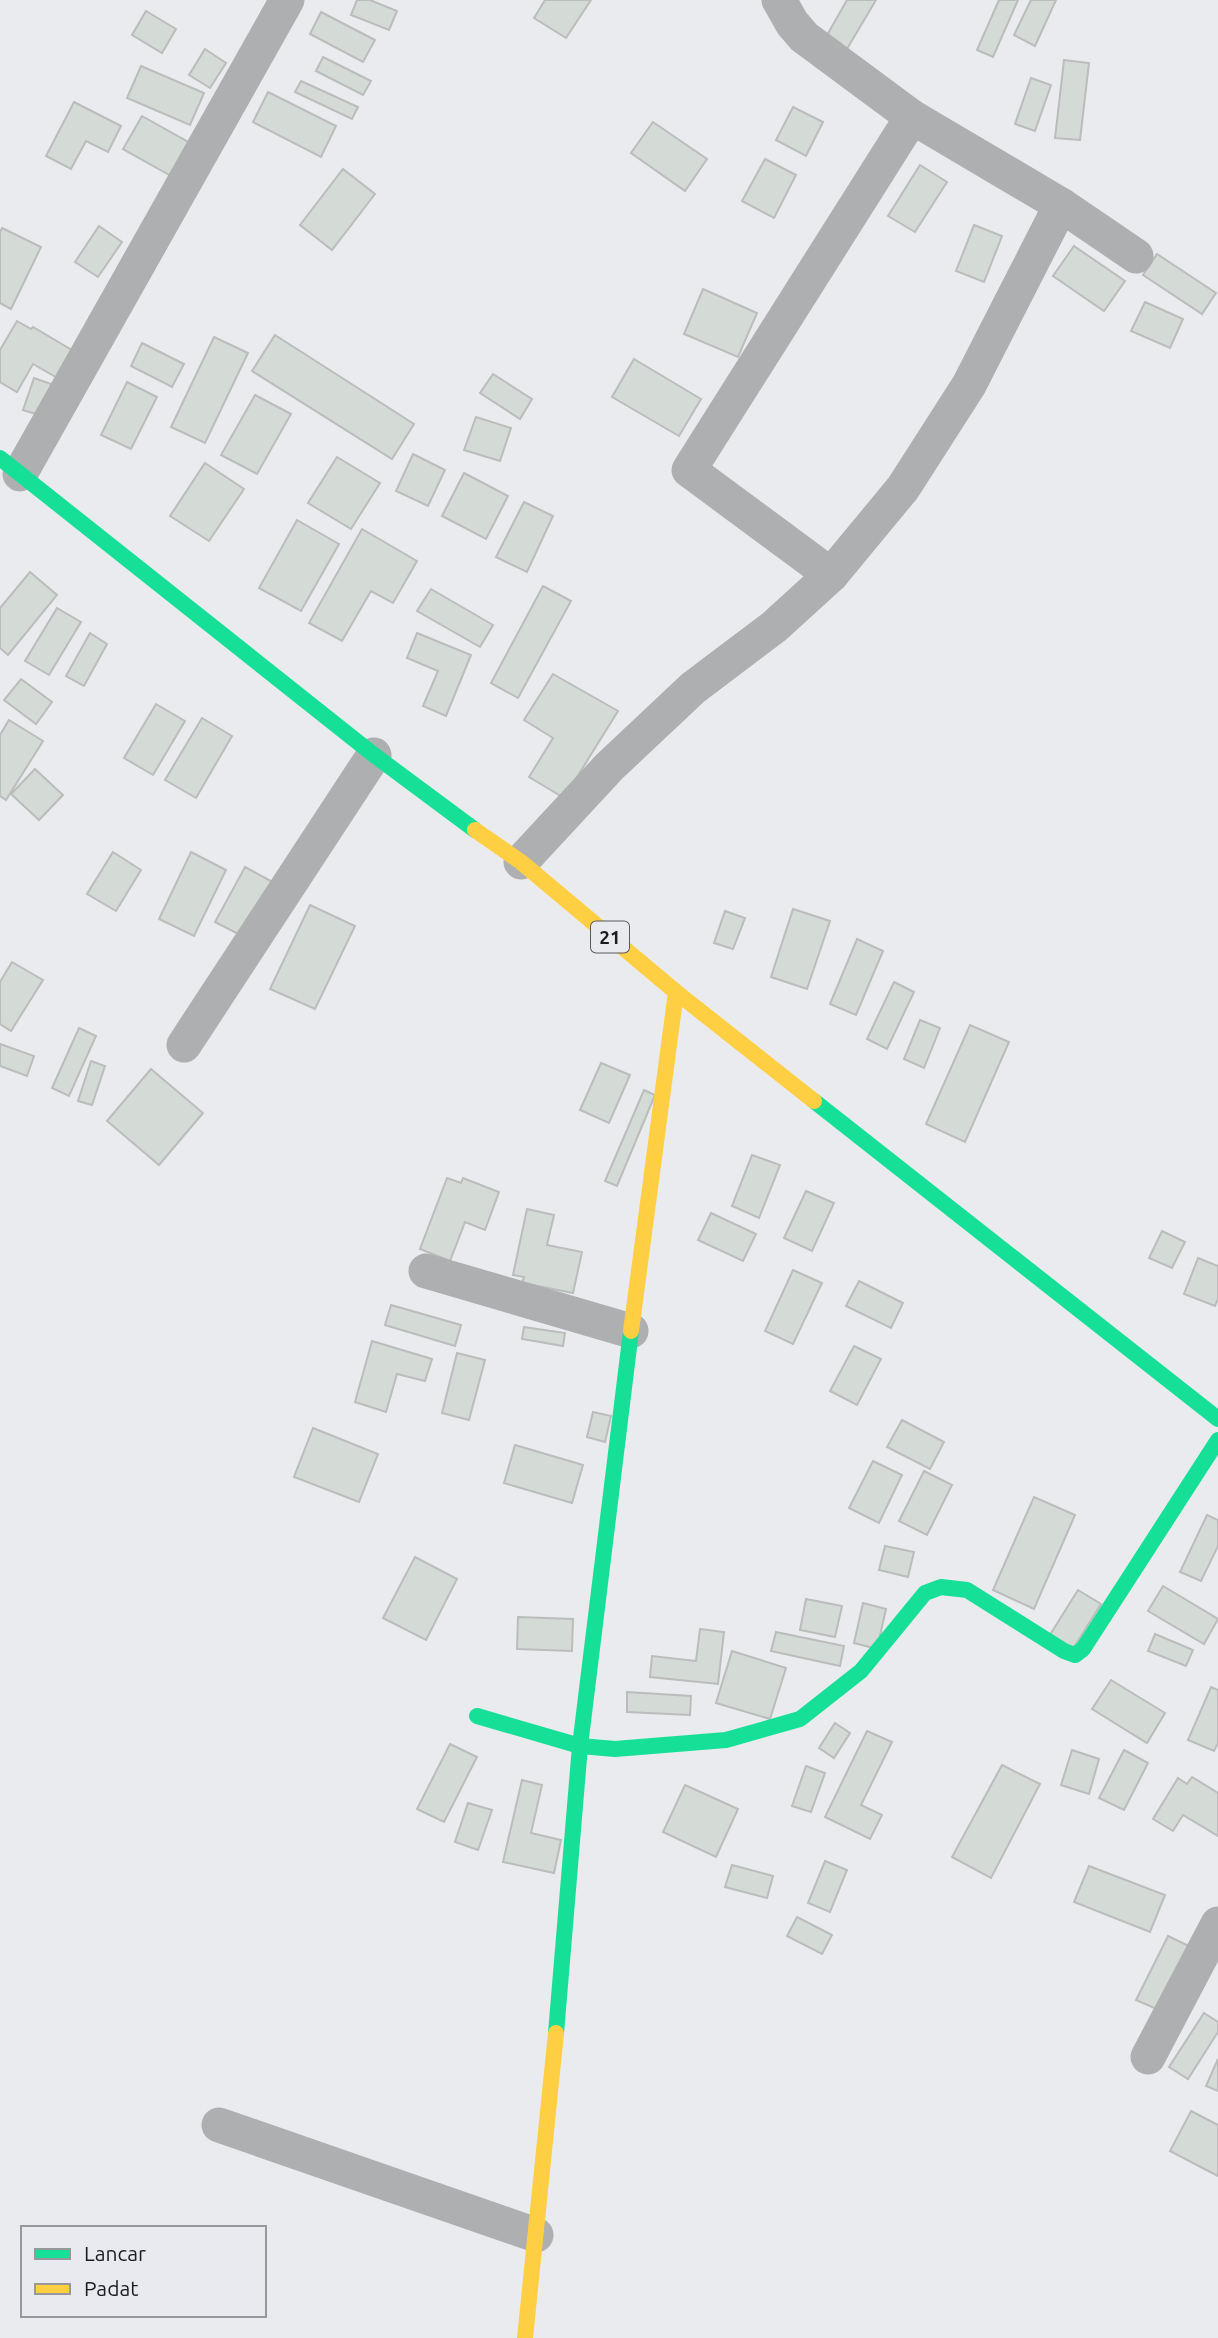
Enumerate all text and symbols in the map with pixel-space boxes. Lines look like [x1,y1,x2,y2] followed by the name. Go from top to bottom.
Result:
[591,922,629,953] road number: 21
[21,2226,266,2317] legend
[84,2241,146,2265] text: Lancar
[84,2276,139,2300] text: Padat

